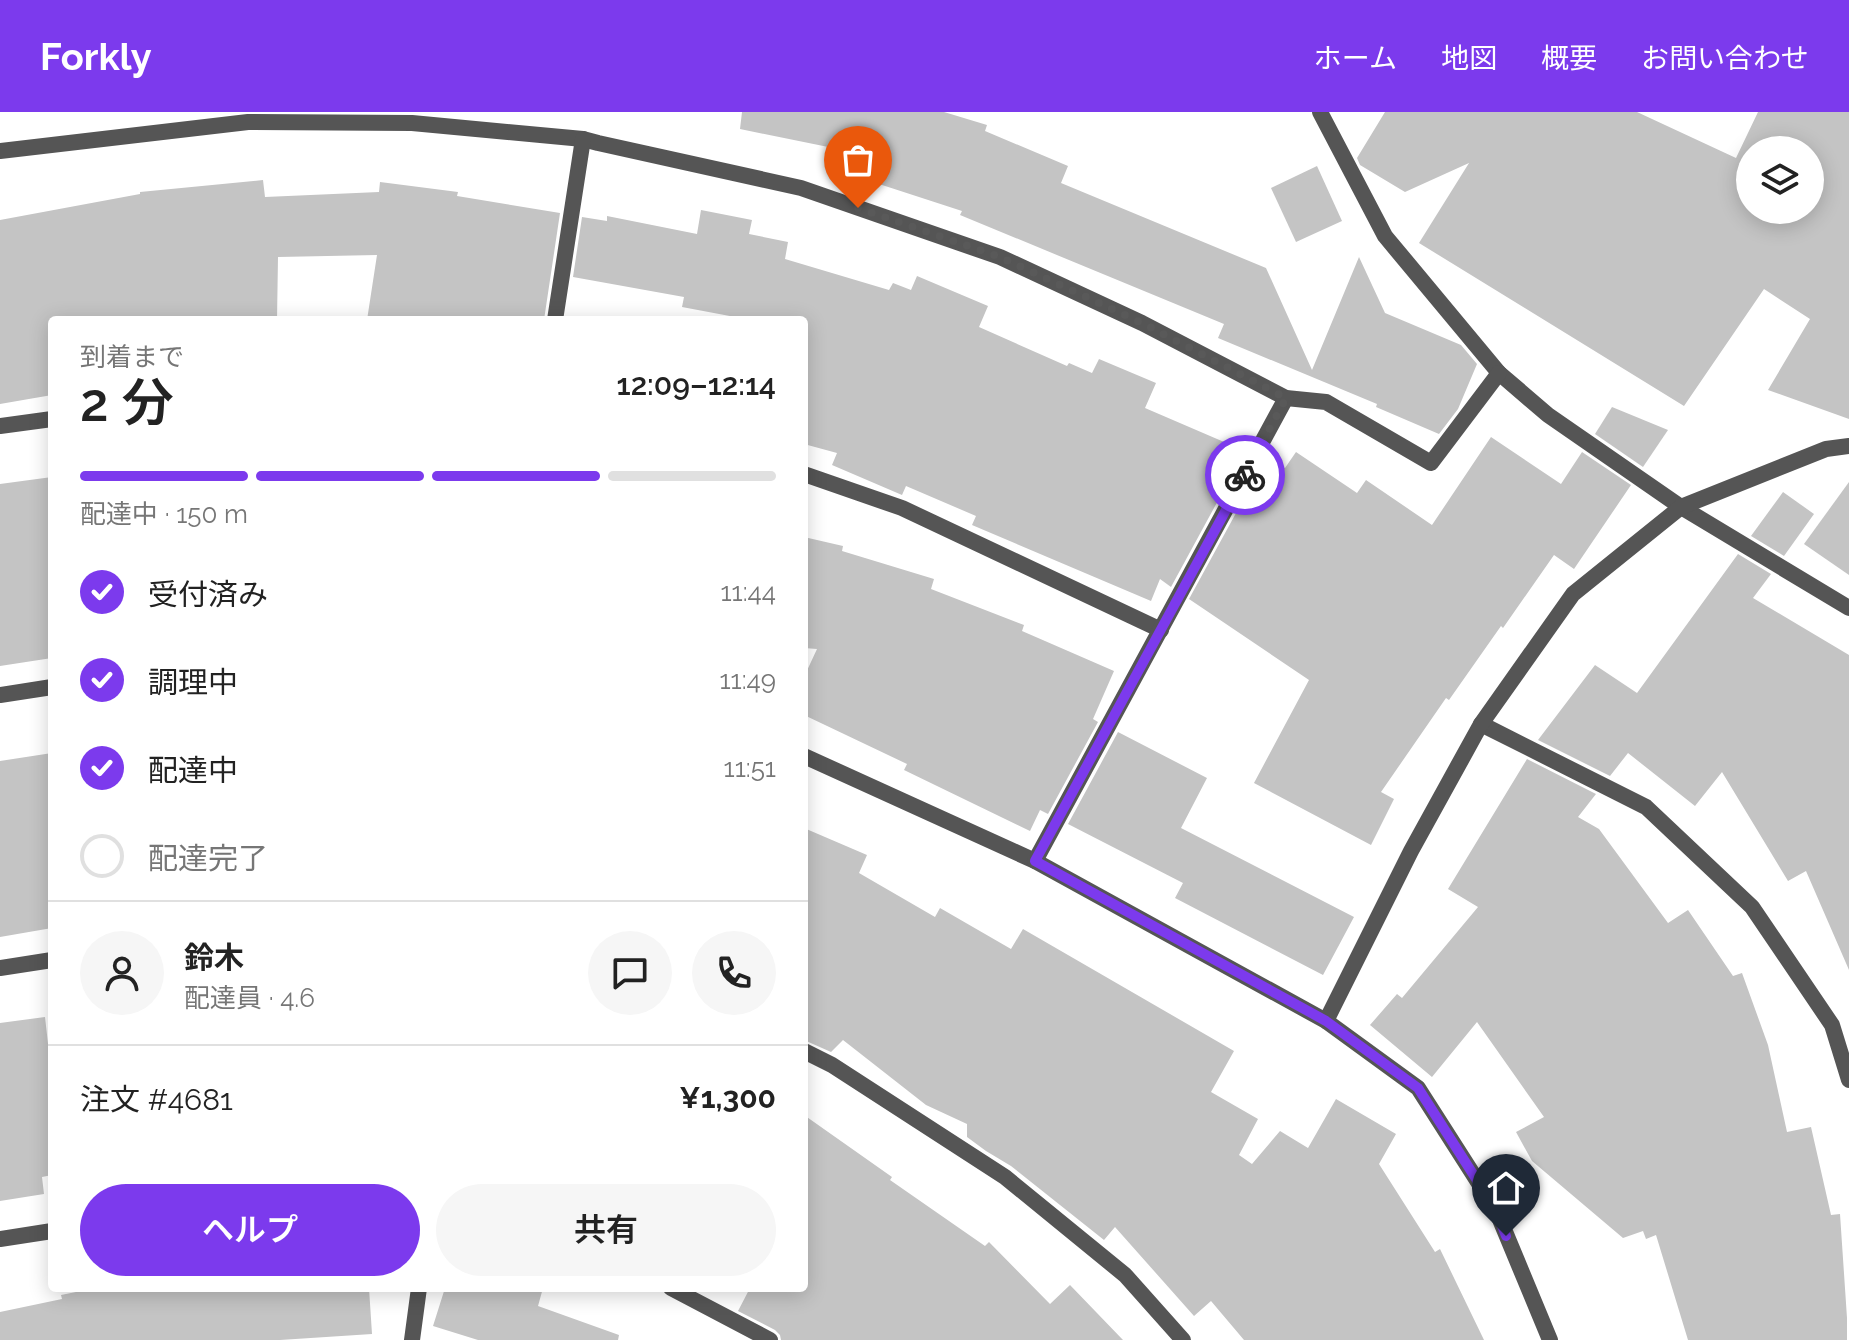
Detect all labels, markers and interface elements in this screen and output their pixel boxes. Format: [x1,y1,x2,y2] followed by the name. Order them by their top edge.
[40,34,152,79] text: Forkly
[1314,42,1397,75] text: ホーム
[1441,42,1497,75] text: 地図
[1541,42,1597,75] text: 概要
[1641,42,1809,75] text: お問い合わせ
[824,126,892,208] pin
[1736,136,1824,224] map controls
[1736,136,1824,224] button: layers
[836,138,880,182] icon: bag
[80,342,184,372] text: 到着まで
[617,367,776,402] text: 12:09–12:14
[80,372,173,433] text: 2 分
[1205,435,1285,515] courier
[1223,453,1267,497] icon: bike
[80,499,248,529] text: 配達中 · 150 m
[80,570,124,614] icon: check
[148,577,268,612] text: 受付済み
[720,577,776,607] text: 11:44
[80,658,124,702] icon: check
[148,665,238,700] text: 調理中
[719,665,776,695] text: 11:49
[80,746,124,790] icon: check
[148,753,238,788] text: 配達中
[724,753,776,783] text: 11:51
[148,841,268,876] text: 配達完了
[80,931,164,1015] button: person
[588,931,672,1015] button: chat
[692,931,776,1015] button: phone
[184,940,244,975] text: 鈴木
[184,983,315,1013] text: 配達員 · 4.6
[679,1080,776,1115] text: ¥1,300
[80,1082,233,1117] text: 注文 #4681
[1472,1154,1540,1236] pin
[1484,1166,1528,1210] icon: home
[80,1184,420,1276] button: ヘルプ
[436,1184,776,1276] button: 共有

